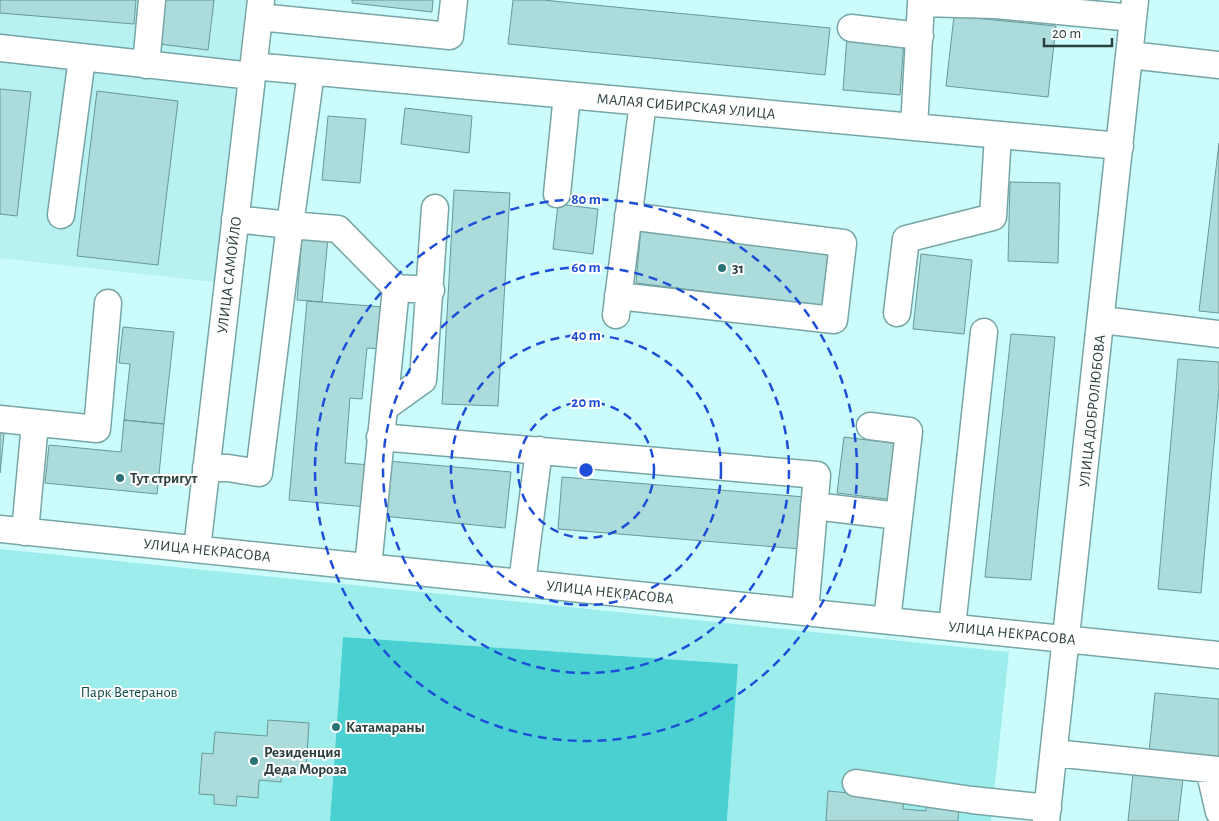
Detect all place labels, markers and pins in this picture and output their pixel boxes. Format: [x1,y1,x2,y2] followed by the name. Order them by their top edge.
[732,261,744,276] place label: 31
[716,262,728,274] marker: 31
[577,461,595,479] centre of rings
[130,471,197,486] place label: Тут стригут
[114,472,126,484] marker: Тут стригут
[346,720,425,735] place label: Катамараны
[330,721,342,733] marker: Катамараны
[264,745,347,777] place label: Резиденция Деда Мороза
[248,755,260,767] marker: Резиденция Деда Мороза

